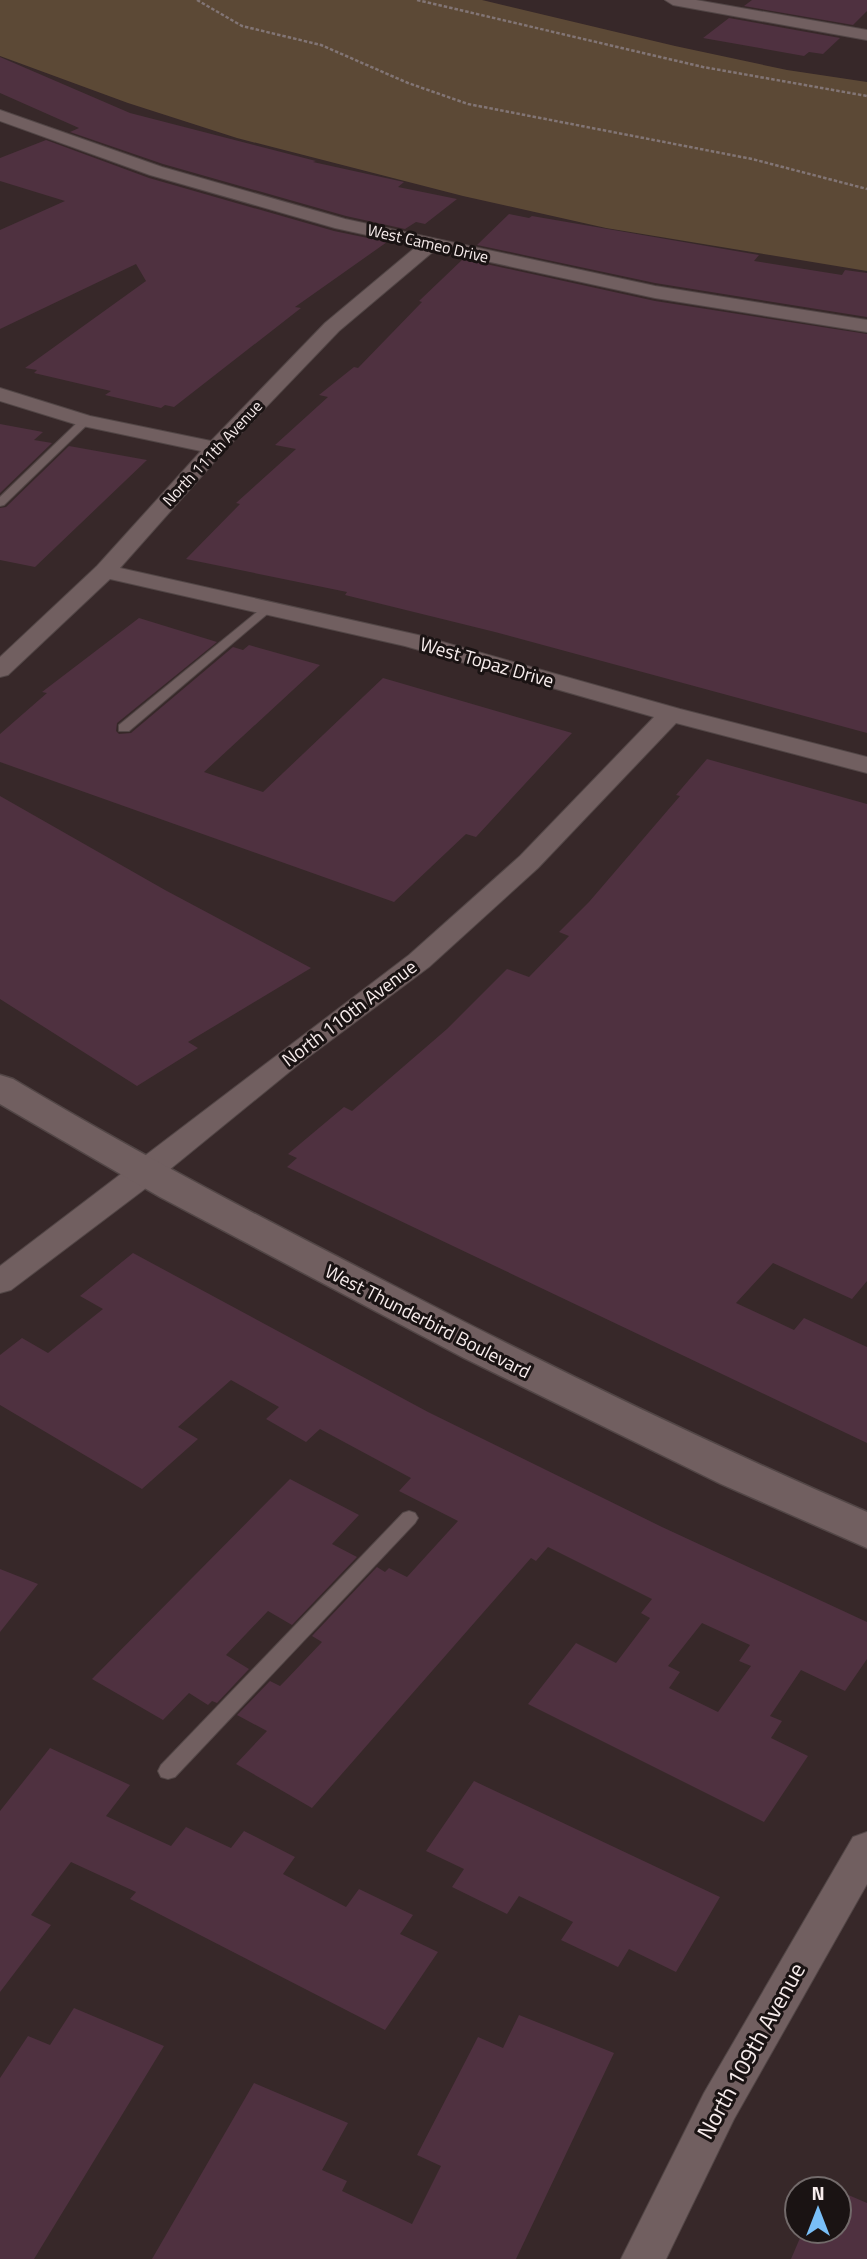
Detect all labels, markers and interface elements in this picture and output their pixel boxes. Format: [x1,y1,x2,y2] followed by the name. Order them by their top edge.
[365,217,491,269] street label: West Cameo Drive
[156,395,268,511] street label: North 111th Avenue
[417,629,557,694] street label: West Topaz Drive
[275,952,422,1073] street label: North 110th Avenue
[320,1256,536,1385] street label: West Thunderbird Boulevard
[687,1956,814,2145] street label: North 109th Avenue
[783,2175,853,2245] north arrow
[811,2178,825,2207] text: N

